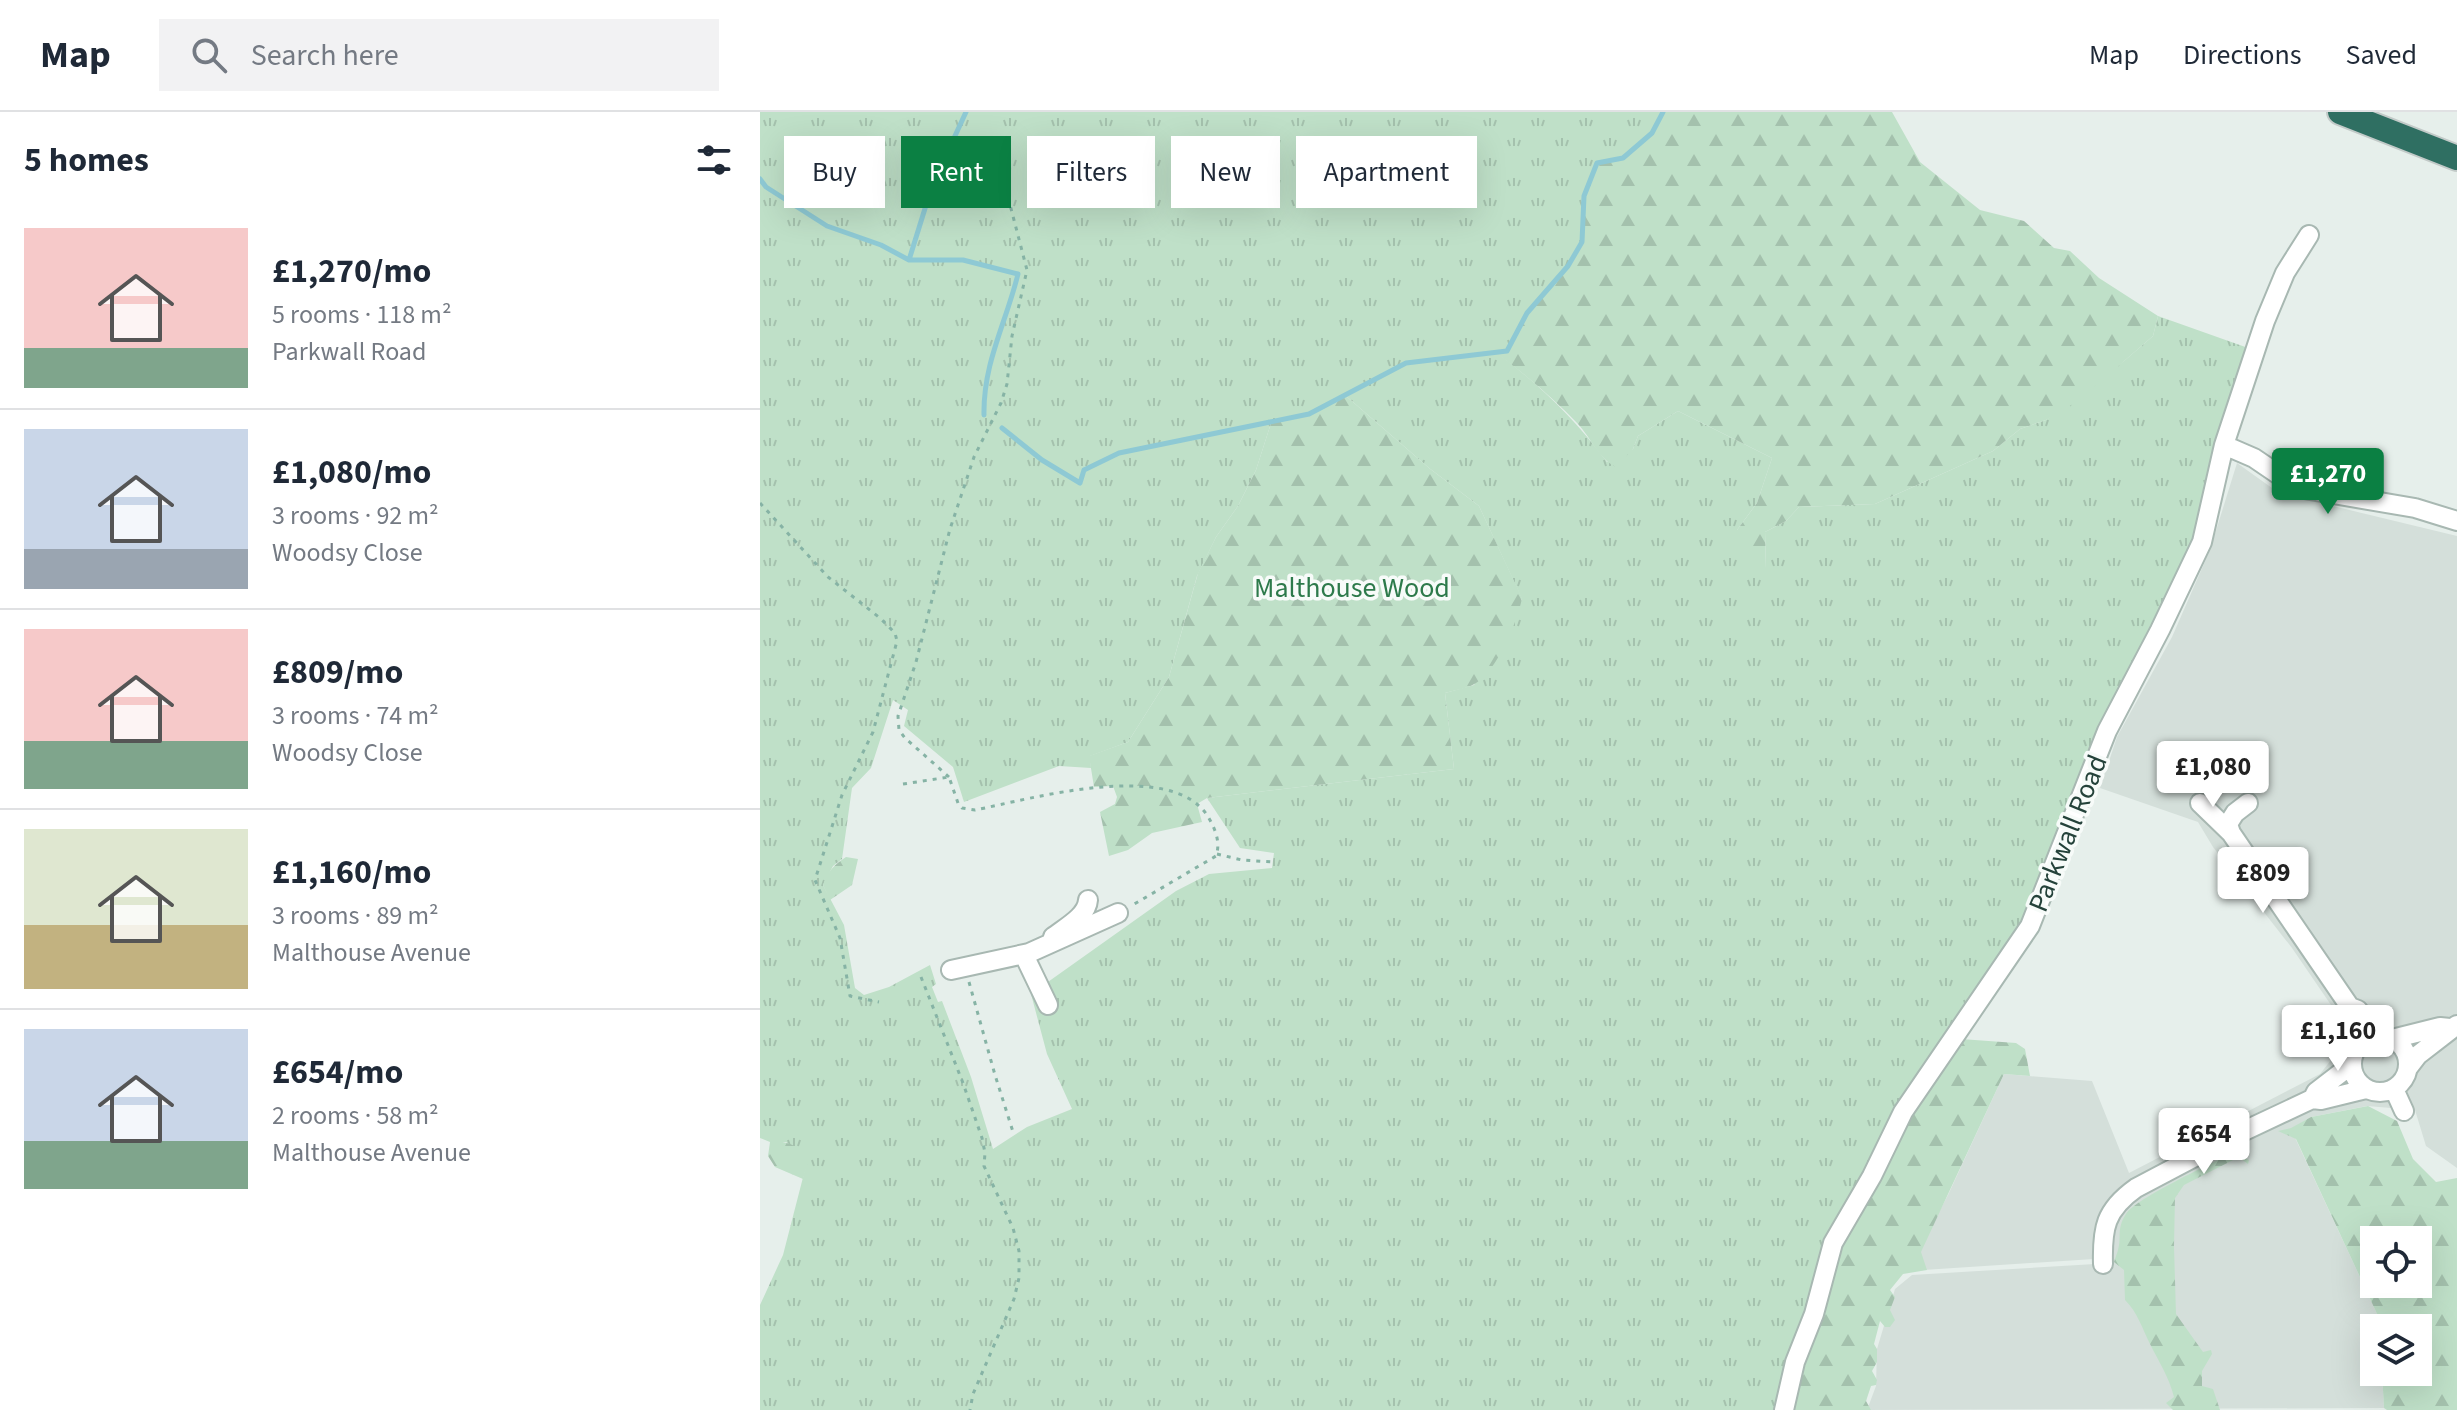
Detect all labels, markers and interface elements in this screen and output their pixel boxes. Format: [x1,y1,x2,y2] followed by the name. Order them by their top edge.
[159,19,719,91] search box
[40,28,111,82] text: Map
[187,33,231,77] icon: search
[251,34,399,77] text: Search here
[2089,35,2139,75] text: Map
[2183,35,2302,75] text: Directions
[2346,35,2417,75] text: Saved
[24,136,149,185] text: 5 homes
[784,136,885,208] chip: Buy
[901,136,1011,208] chip: Rent
[1027,136,1155,208] chip: Filters
[1171,136,1280,208] chip: New
[1296,136,1477,208] chip: Apartment
[692,138,736,182] icon: filters
[272,247,432,296] text: £1,270/mo
[88,260,184,356] icon: home
[272,296,451,333] text: 5 rooms · 118 m²
[272,333,426,370] text: Parkwall Road
[272,448,432,497] text: £1,080/mo
[2263,448,2393,516] pin: £1,270
[2290,455,2366,492] text: £1,270
[88,461,184,557] icon: home
[272,497,439,534] text: 3 rooms · 92 m²
[272,534,423,571] text: Woodsy Close
[1254,568,1450,608] park label: Malthouse Wood
[272,648,403,697] text: £809/mo
[88,661,184,757] icon: home
[272,697,439,734] text: 3 rooms · 74 m²
[272,734,423,771] text: Woodsy Close
[2148,741,2278,809] pin: £1,080
[2175,748,2251,785] text: £1,080
[2018,749,2118,918] street label: Parkwall Road
[2216,847,2310,915] pin: £809
[272,848,432,897] text: £1,160/mo
[2236,854,2290,891] text: £809
[88,861,184,957] icon: home
[272,897,439,934] text: 3 rooms · 89 m²
[272,934,471,971] text: Malthouse Avenue
[2273,1005,2403,1073] pin: £1,160
[2300,1012,2376,1049] text: £1,160
[272,1048,403,1097] text: £654/mo
[88,1061,184,1157] icon: home
[272,1097,439,1134] text: 2 rooms · 58 m²
[2157,1108,2251,1176] pin: £654
[2177,1115,2231,1152] text: £654
[272,1134,471,1171] text: Malthouse Avenue
[2360,1226,2432,1386] map controls
[2360,1226,2432,1298] button: locate
[2360,1314,2432,1386] button: layers

